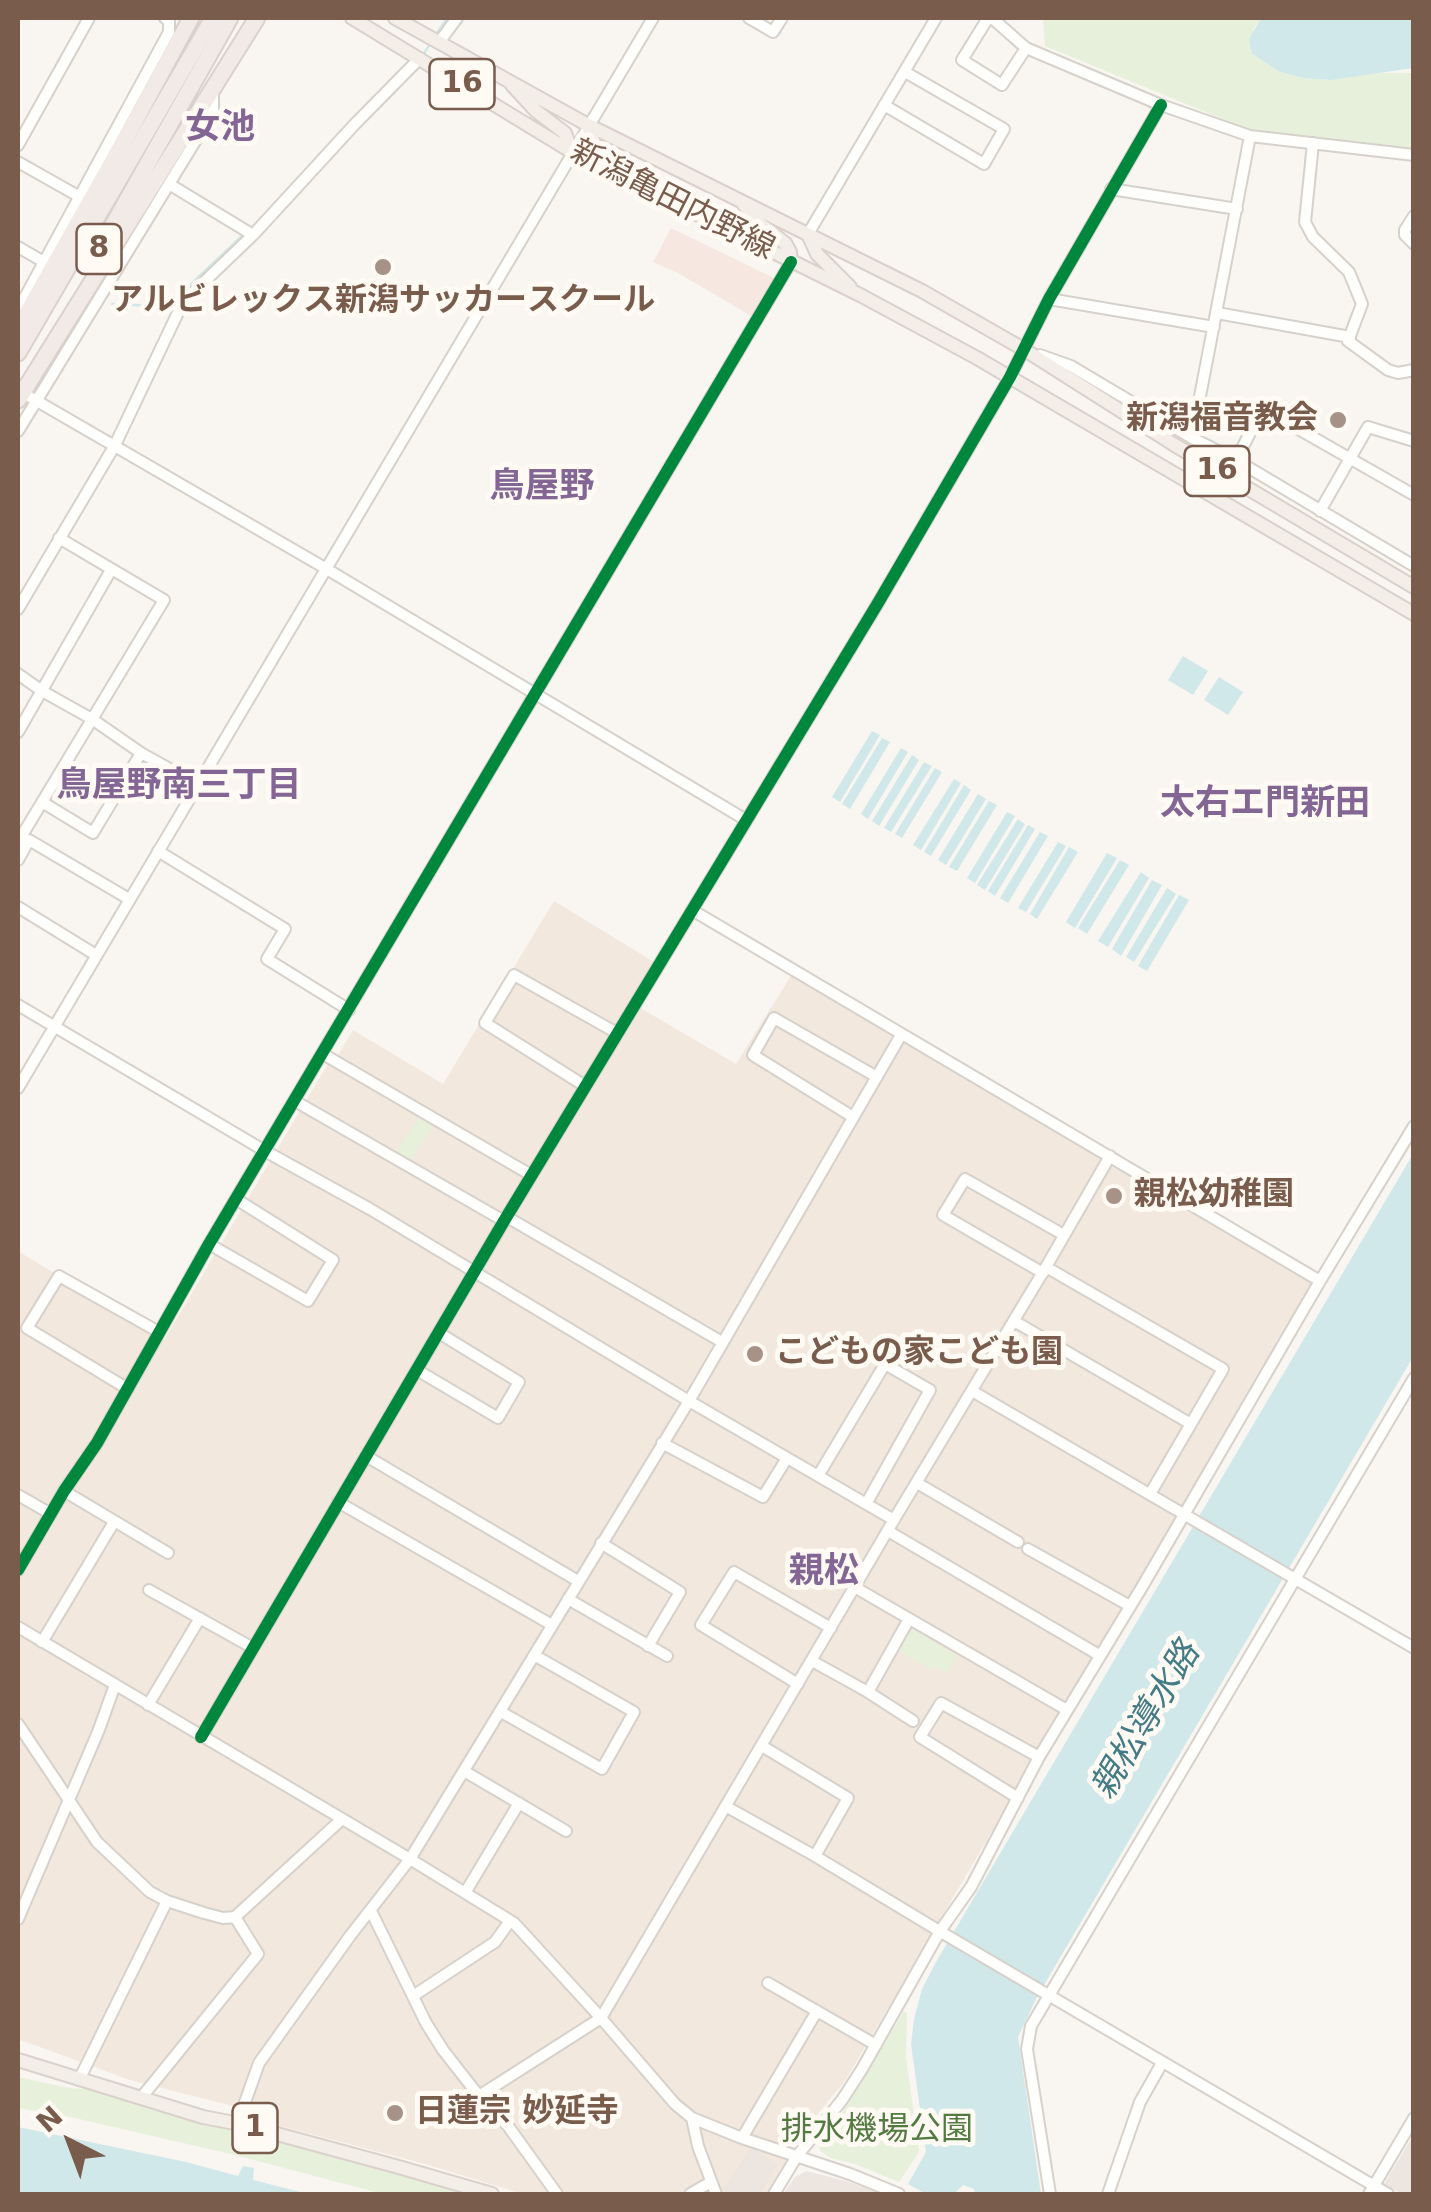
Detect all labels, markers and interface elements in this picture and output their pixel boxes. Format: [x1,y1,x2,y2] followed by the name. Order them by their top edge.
[430,59,494,109] road number: 16
[185,108,255,150] district label: 女池
[563,133,781,269] street label: 新潟亀田内野線
[76,224,122,274] road number: 8
[372,256,394,278] marker: アルビレックス新潟サッカースクール
[111,283,655,321] place label: アルビレックス新潟サッカースクール
[1126,401,1318,439] place label: 新潟福音教会
[1327,409,1349,431] marker: 新潟福音教会
[1184,446,1250,496] road number: 16
[490,467,594,509] district label: 鳥屋野
[57,766,301,808] district label: 鳥屋野南三丁目
[1160,784,1370,826] district label: 太右エ門新田
[1134,1177,1294,1215] place label: 親松幼稚園
[1103,1185,1125,1207] marker: 親松幼稚園
[775,1335,1063,1373] place label: こどもの家こども園
[744,1343,766,1365] marker: こどもの家こども園
[789,1552,859,1594] district label: 親松
[1084,1635,1210,1807] water label: 親松導水路
[20,2092,120,2192] north arrow
[415,2094,618,2132] place label: 日蓮宗 妙延寺
[30,2099,69,2139] text: N
[384,2102,406,2124] marker: 日蓮宗 妙延寺
[232,2103,278,2153] road number: 1
[781,2112,973,2150] park label: 排水機場公園

